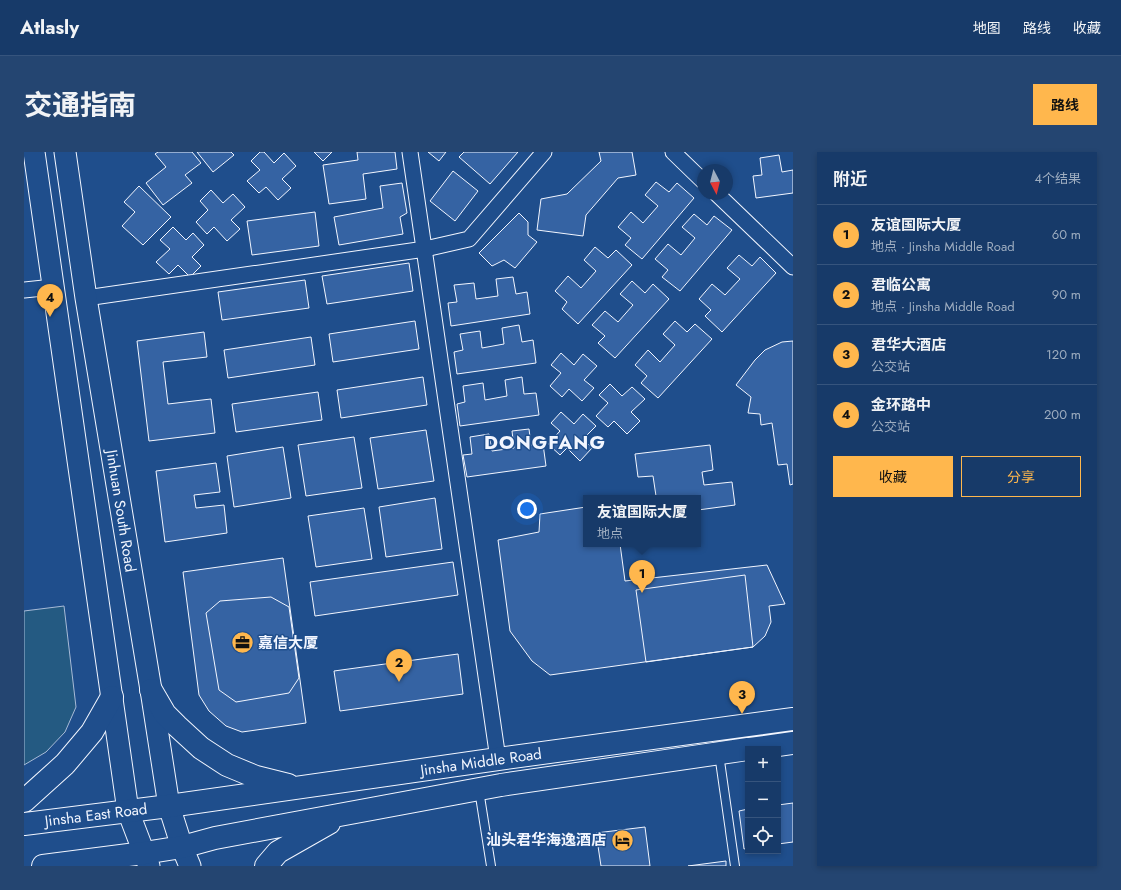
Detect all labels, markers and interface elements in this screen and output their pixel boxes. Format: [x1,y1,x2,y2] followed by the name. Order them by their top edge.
[20,14,79,41] text: Atlasly
[973,18,1001,38] text: 地图
[1023,18,1051,38] text: 路线
[1073,18,1101,38] text: 收藏
[1033,84,1097,125] button: 路线
[24,85,136,126] text: 交通指南
[697,164,733,200] north arrow
[833,167,867,191] text: 附近
[1034,169,1081,188] text: 4个结果
[871,214,961,236] text: 友谊国际大厦
[843,225,849,244] text: 1
[1052,225,1081,244] text: 60 m
[871,237,1015,256] text: 地点 · Jinsha Middle Road
[871,274,931,296] text: 君临公寓
[37,284,63,317] pin: 4
[842,285,850,304] text: 2
[1052,285,1081,304] text: 90 m
[871,297,1015,316] text: 地点 · Jinsha Middle Road
[871,334,946,356] text: 君华大酒店
[842,345,850,364] text: 3
[1046,345,1081,364] text: 120 m
[871,357,910,376] text: 公交站
[871,394,931,416] text: 金环路中
[841,405,851,424] text: 4
[1044,405,1081,424] text: 200 m
[871,417,910,436] text: 公交站
[484,429,606,456] district label: DONGFANG
[100,446,142,574] street label: Jinhuan South Road
[833,456,953,497] button: 收藏
[961,456,1081,497] button: 分享
[583,495,701,547] popup
[517,499,537,519] your location
[597,501,687,523] text: 友谊国际大厦
[597,524,623,543] text: 地点
[629,560,655,593] pin: 1
[230,630,256,656] office icon: 嘉信大厦
[258,632,318,654] place label: 嘉信大厦
[386,649,412,682] pin: 2
[729,681,755,714] pin: 3
[417,743,543,782] street label: Jinsha Middle Road
[745,746,781,854] map controls
[745,746,781,782] button: +
[745,782,781,818] button: −
[42,798,148,832] street label: Jinsha East Road
[745,818,781,854] button: locate
[609,827,635,853] hotel icon: 汕头君华海逸酒店
[486,829,606,851] place label: 汕头君华海逸酒店

